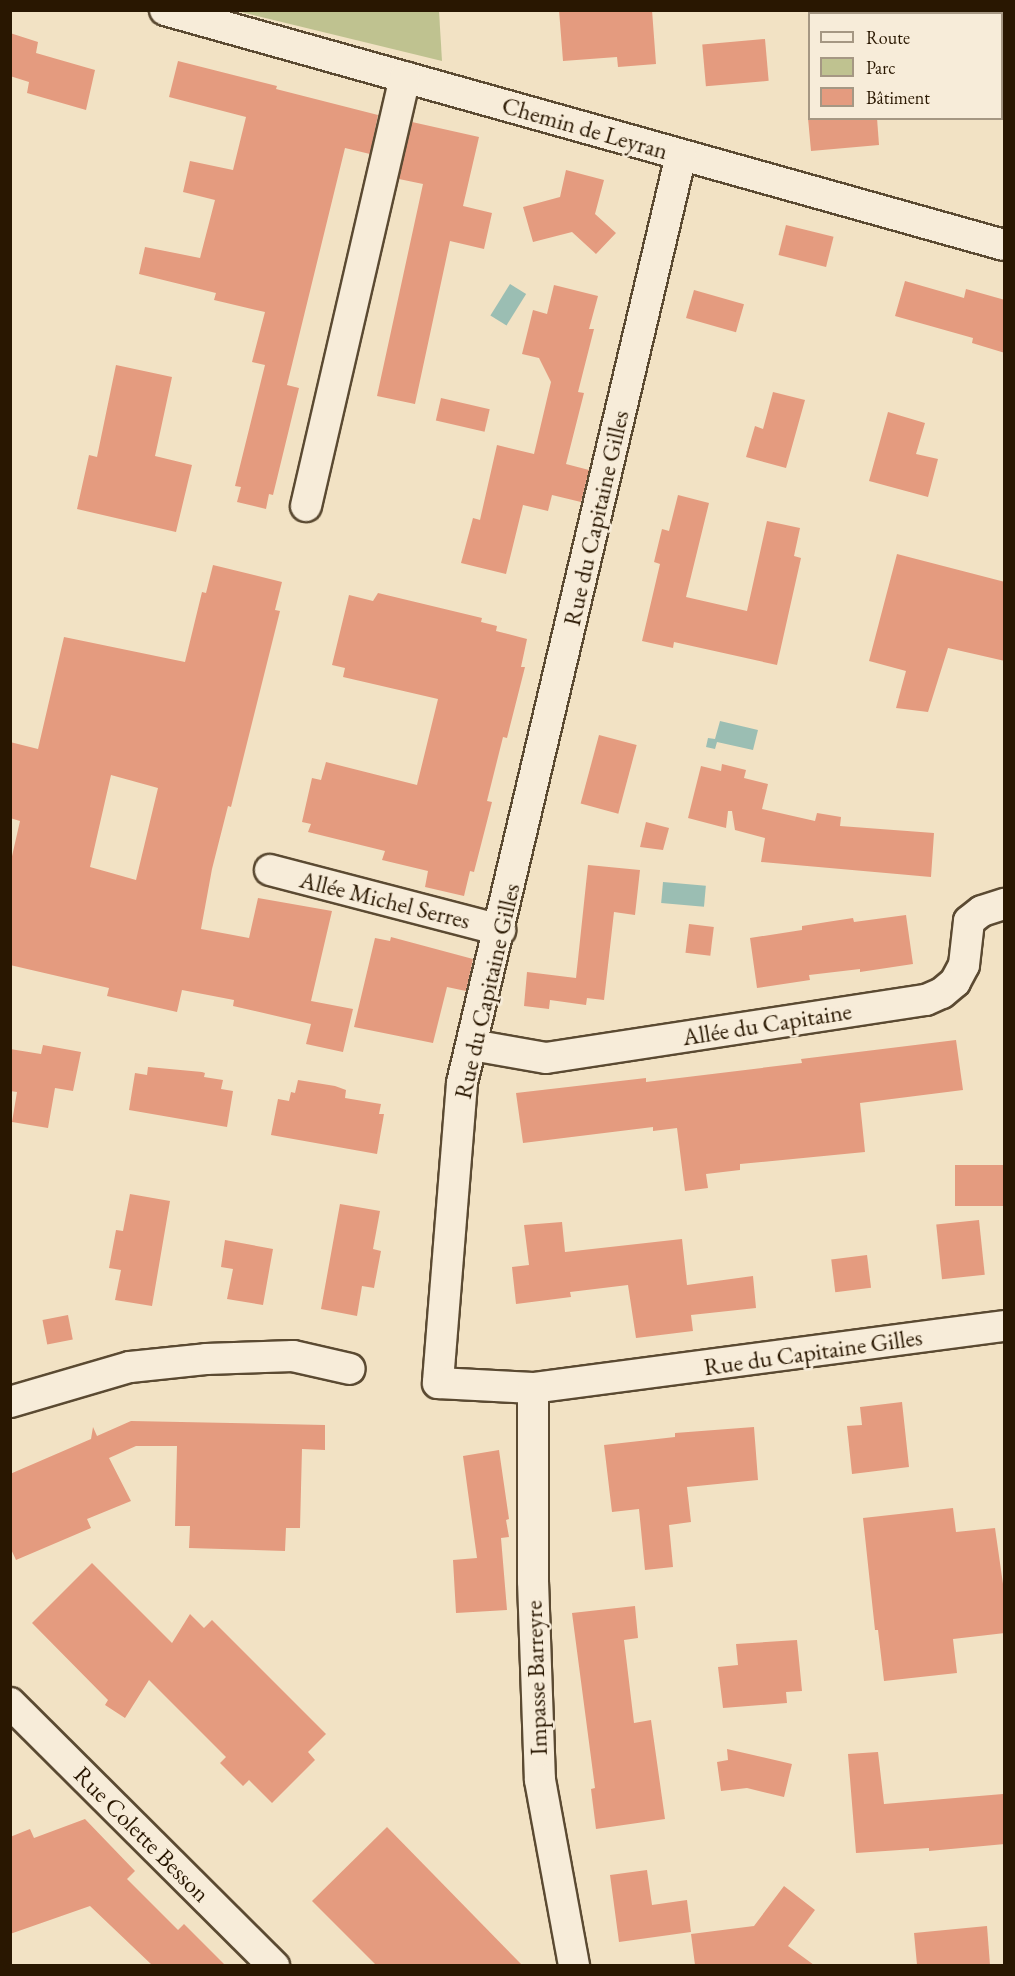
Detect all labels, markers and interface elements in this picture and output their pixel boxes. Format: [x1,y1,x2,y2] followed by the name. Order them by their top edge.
[808,12,1003,120] legend
[866,26,910,49] text: Route
[866,56,896,79] text: Parc
[866,86,930,109] text: Bâtiment
[499,91,671,165] street label: Chemin de Leyran
[557,407,635,629] street label: Rue du Capitaine Gilles
[297,865,473,935] street label: Allée Michel Serres
[448,880,526,1102] street label: Rue du Capitaine Gilles
[680,996,854,1052] street label: Allée du Capitaine
[702,1322,924,1382] street label: Rue du Capitaine Gilles
[519,1600,553,1756] street label: Impasse Barreyre
[68,1760,216,1908] street label: Rue Colette Besson

